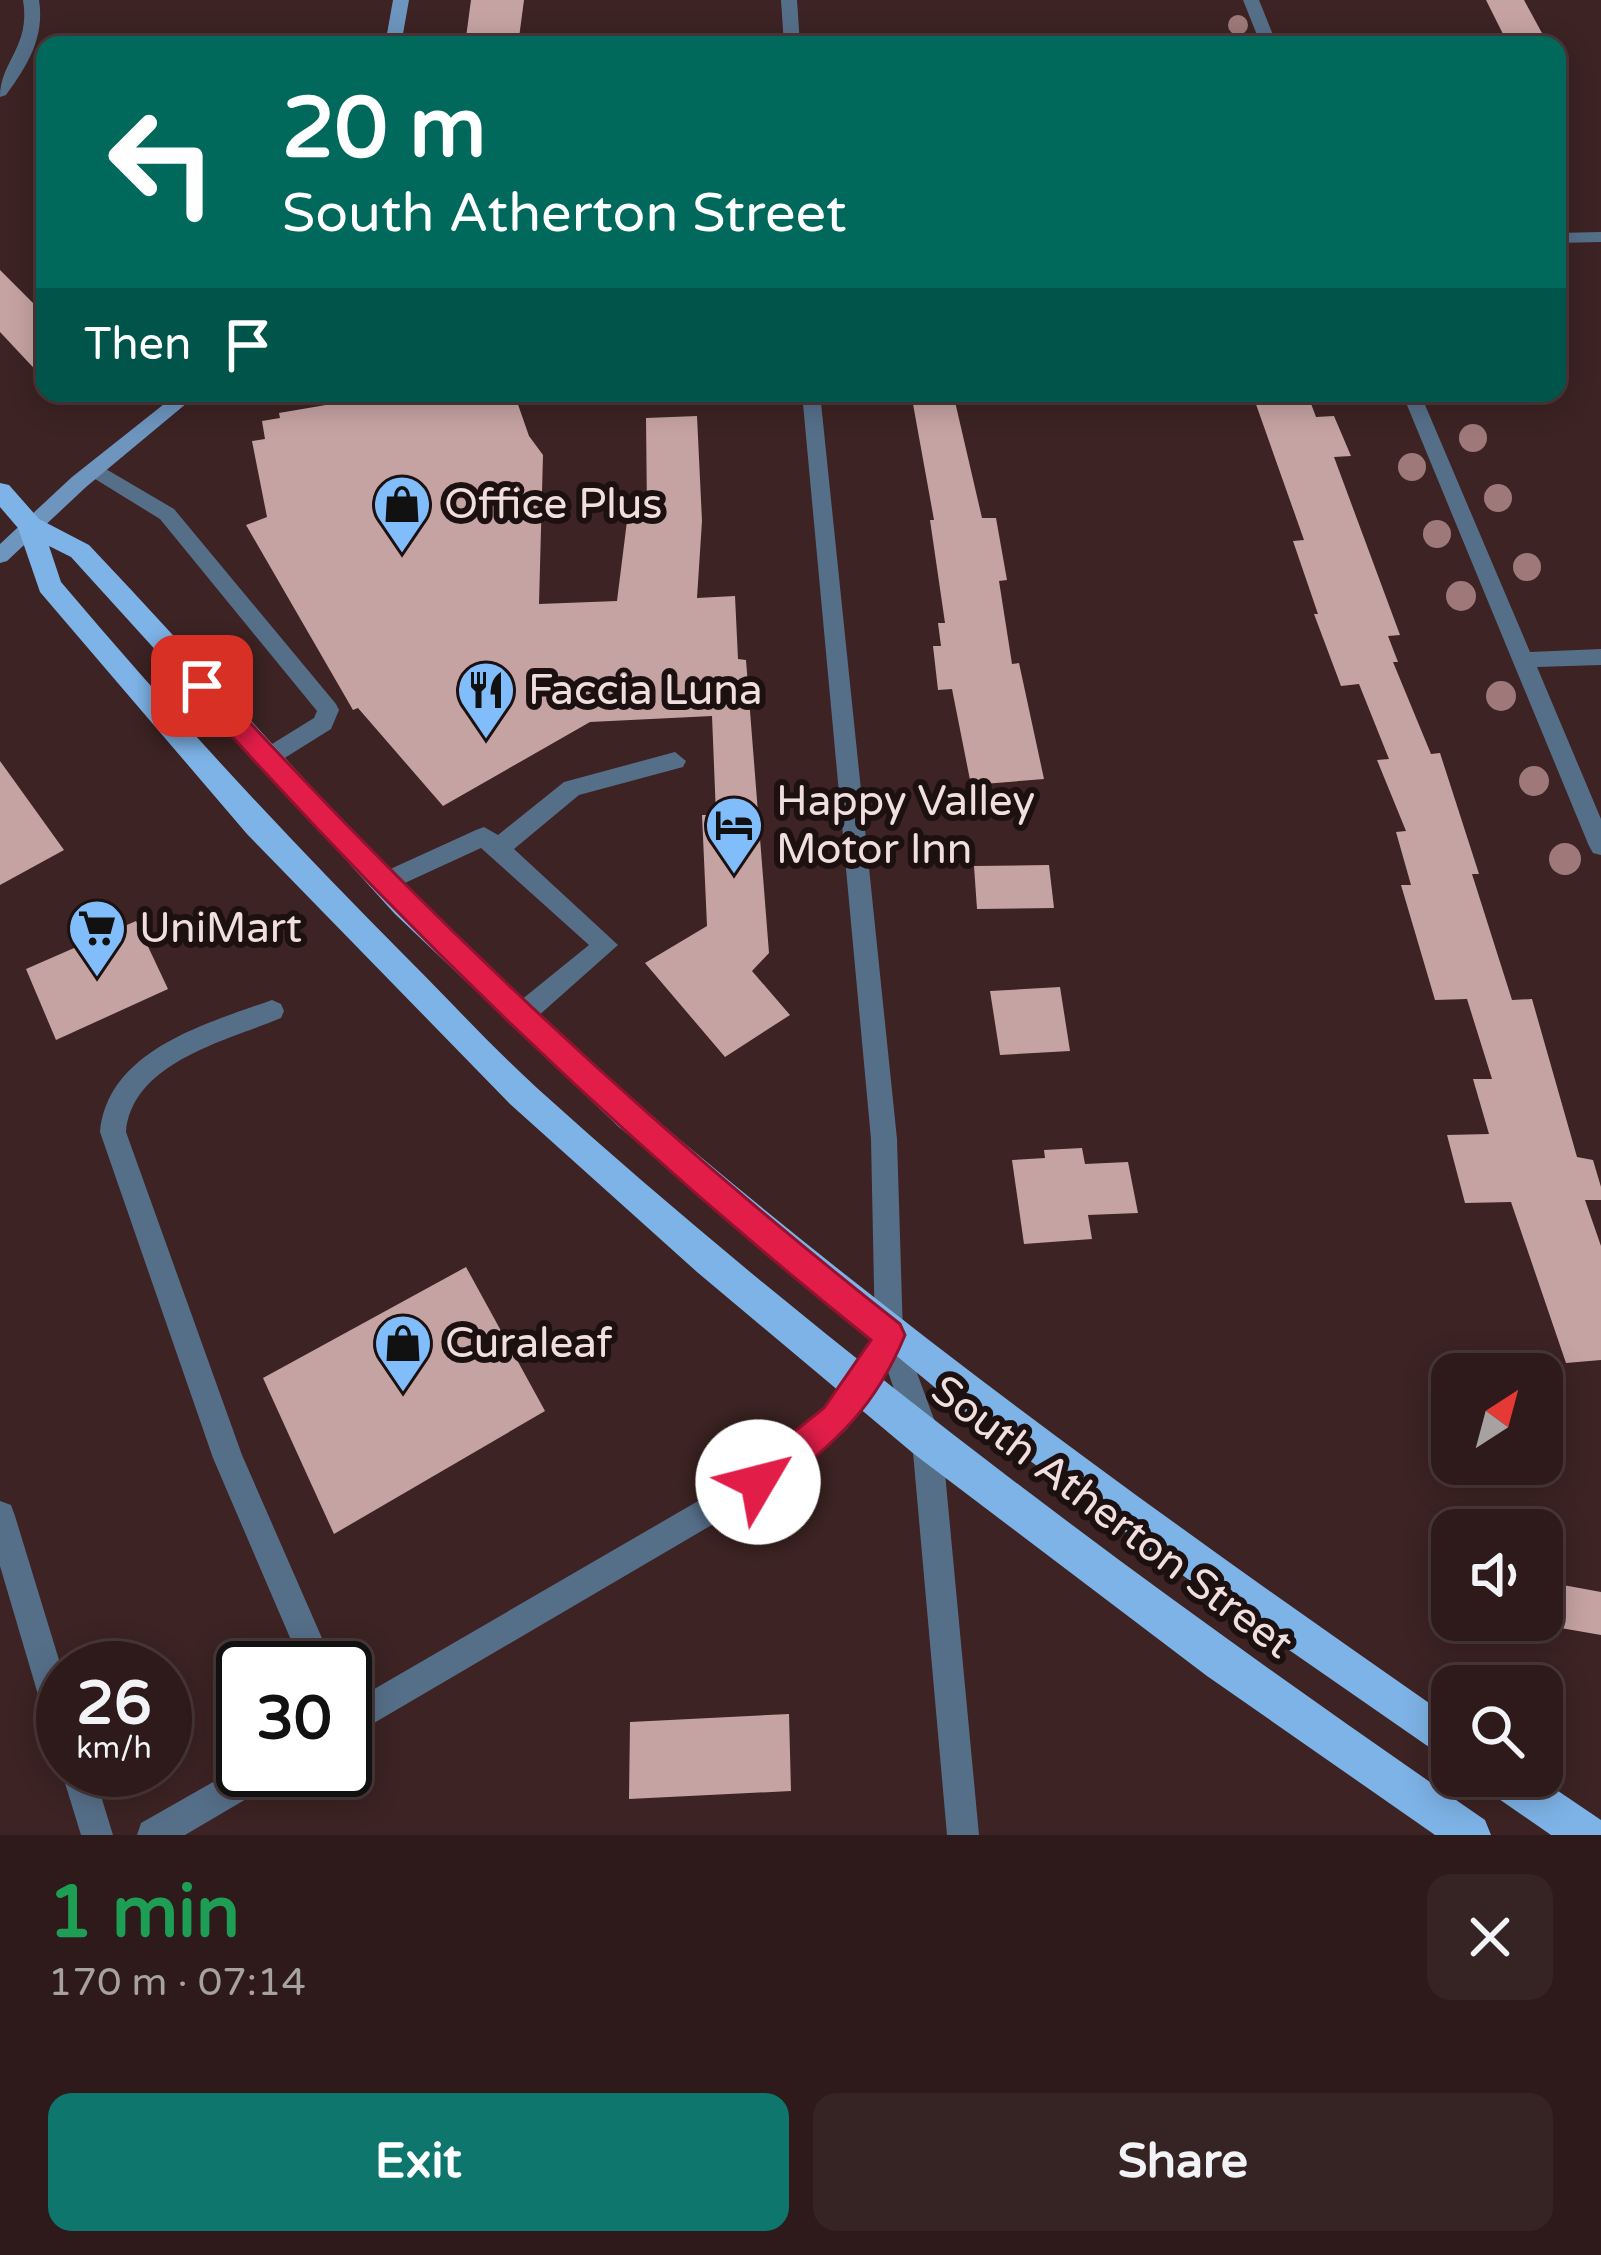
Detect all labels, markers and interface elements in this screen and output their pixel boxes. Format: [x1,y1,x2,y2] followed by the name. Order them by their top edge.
[282,79,486,180] text: 20 m
[84,84,240,240] icon: left
[282,181,847,246] text: South Atherton Street
[215,312,281,378] icon: arrive
[84,318,191,372] text: Then
[371,473,433,555] shop icon: Office Plus
[444,479,662,530] place label: Office Plus
[151,635,253,737] pin
[169,653,235,719] icon: arrive
[455,659,517,741] restaurant icon: Faccia Luna
[528,665,763,716] place label: Faccia Luna
[776,776,1035,875] place label: Happy Valley Motor Inn
[703,794,765,876] hotel icon: Happy Valley Motor Inn
[66,897,128,979] supermarket icon: UniMart
[139,903,302,954] place label: UniMart
[372,1312,434,1394] shop icon: Curaleaf
[445,1318,612,1369] place label: Curaleaf
[1431,1353,1563,1485] north arrow
[1431,1353,1563,1797] map controls
[921,1364,1303,1670] street label: South Atherton Street
[695,1419,821,1545] position arrow
[1431,1509,1563,1641] button: sound
[216,1641,372,1797] speed limit sign: 30
[1431,1665,1563,1797] button: search
[76,1668,152,1740] text: 26
[76,1730,152,1767] text: km/h
[48,1870,240,1957] text: 1 min
[1427,1874,1553,2000] button: close
[48,1959,306,2006] text: 170 m · 07:14
[48,2093,789,2231] button: Exit
[813,2093,1553,2231] button: Share

